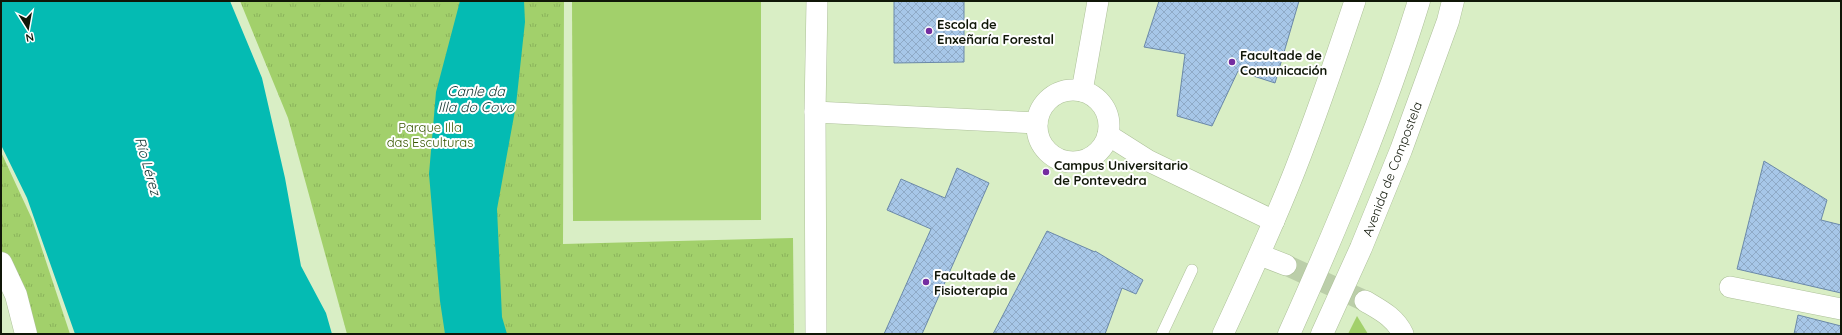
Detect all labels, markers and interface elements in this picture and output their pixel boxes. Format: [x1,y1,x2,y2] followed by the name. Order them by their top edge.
[8,8,48,48] north arrow
[937,16,1054,47] place label: Escola de Enxeñaría Forestal
[924,26,934,36] marker: Escola de Enxeñaría Forestal
[25,30,35,45] text: N
[1240,47,1327,78] place label: Facultade de Comunicación
[1227,57,1237,67] marker: Facultade de Comunicación
[438,82,515,116] water label: Canle da Illa do Covo
[1359,99,1425,239] street label: Avenida de Compostela
[387,119,473,150] park label: Parque Illa das Esculturas
[131,135,165,198] water label: Río Lérez
[1054,157,1188,188] place label: Campus Universitario de Pontevedra
[1041,167,1051,177] marker: Campus Universitario de Pontevedra
[934,267,1016,298] place label: Facultade de Fisioterapia
[921,277,931,287] marker: Facultade de Fisioterapia

